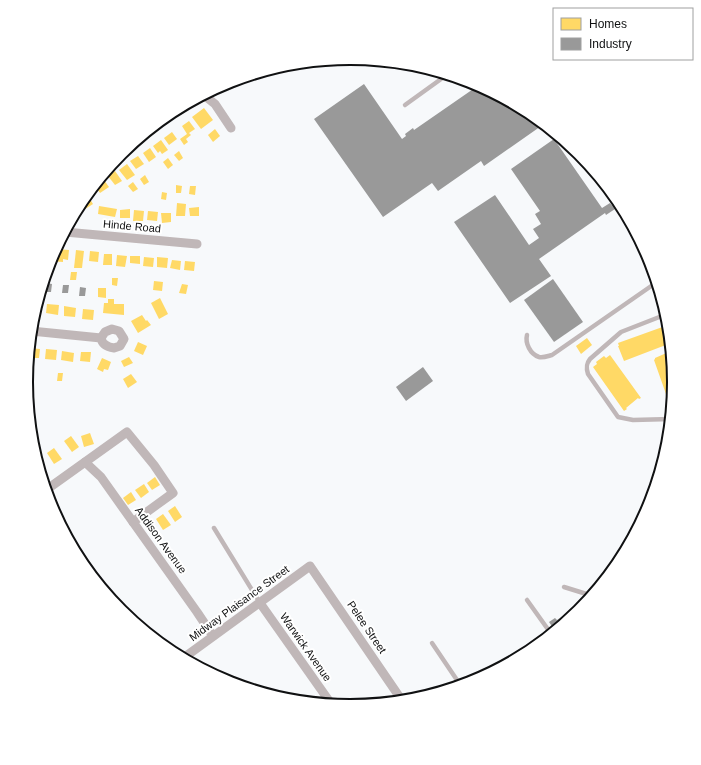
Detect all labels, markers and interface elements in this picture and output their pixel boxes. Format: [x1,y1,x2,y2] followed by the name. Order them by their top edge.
[553,8,693,60] legend
[589,17,627,31] text: Homes
[589,37,632,51] text: Industry
[103,217,161,235] street label: Hinde Road
[133,504,189,576] street label: Addison Avenue
[187,563,291,643] street label: Midway Plaisance Street
[345,599,389,655] street label: Pelee Street
[278,611,334,683] street label: Warwick Avenue

